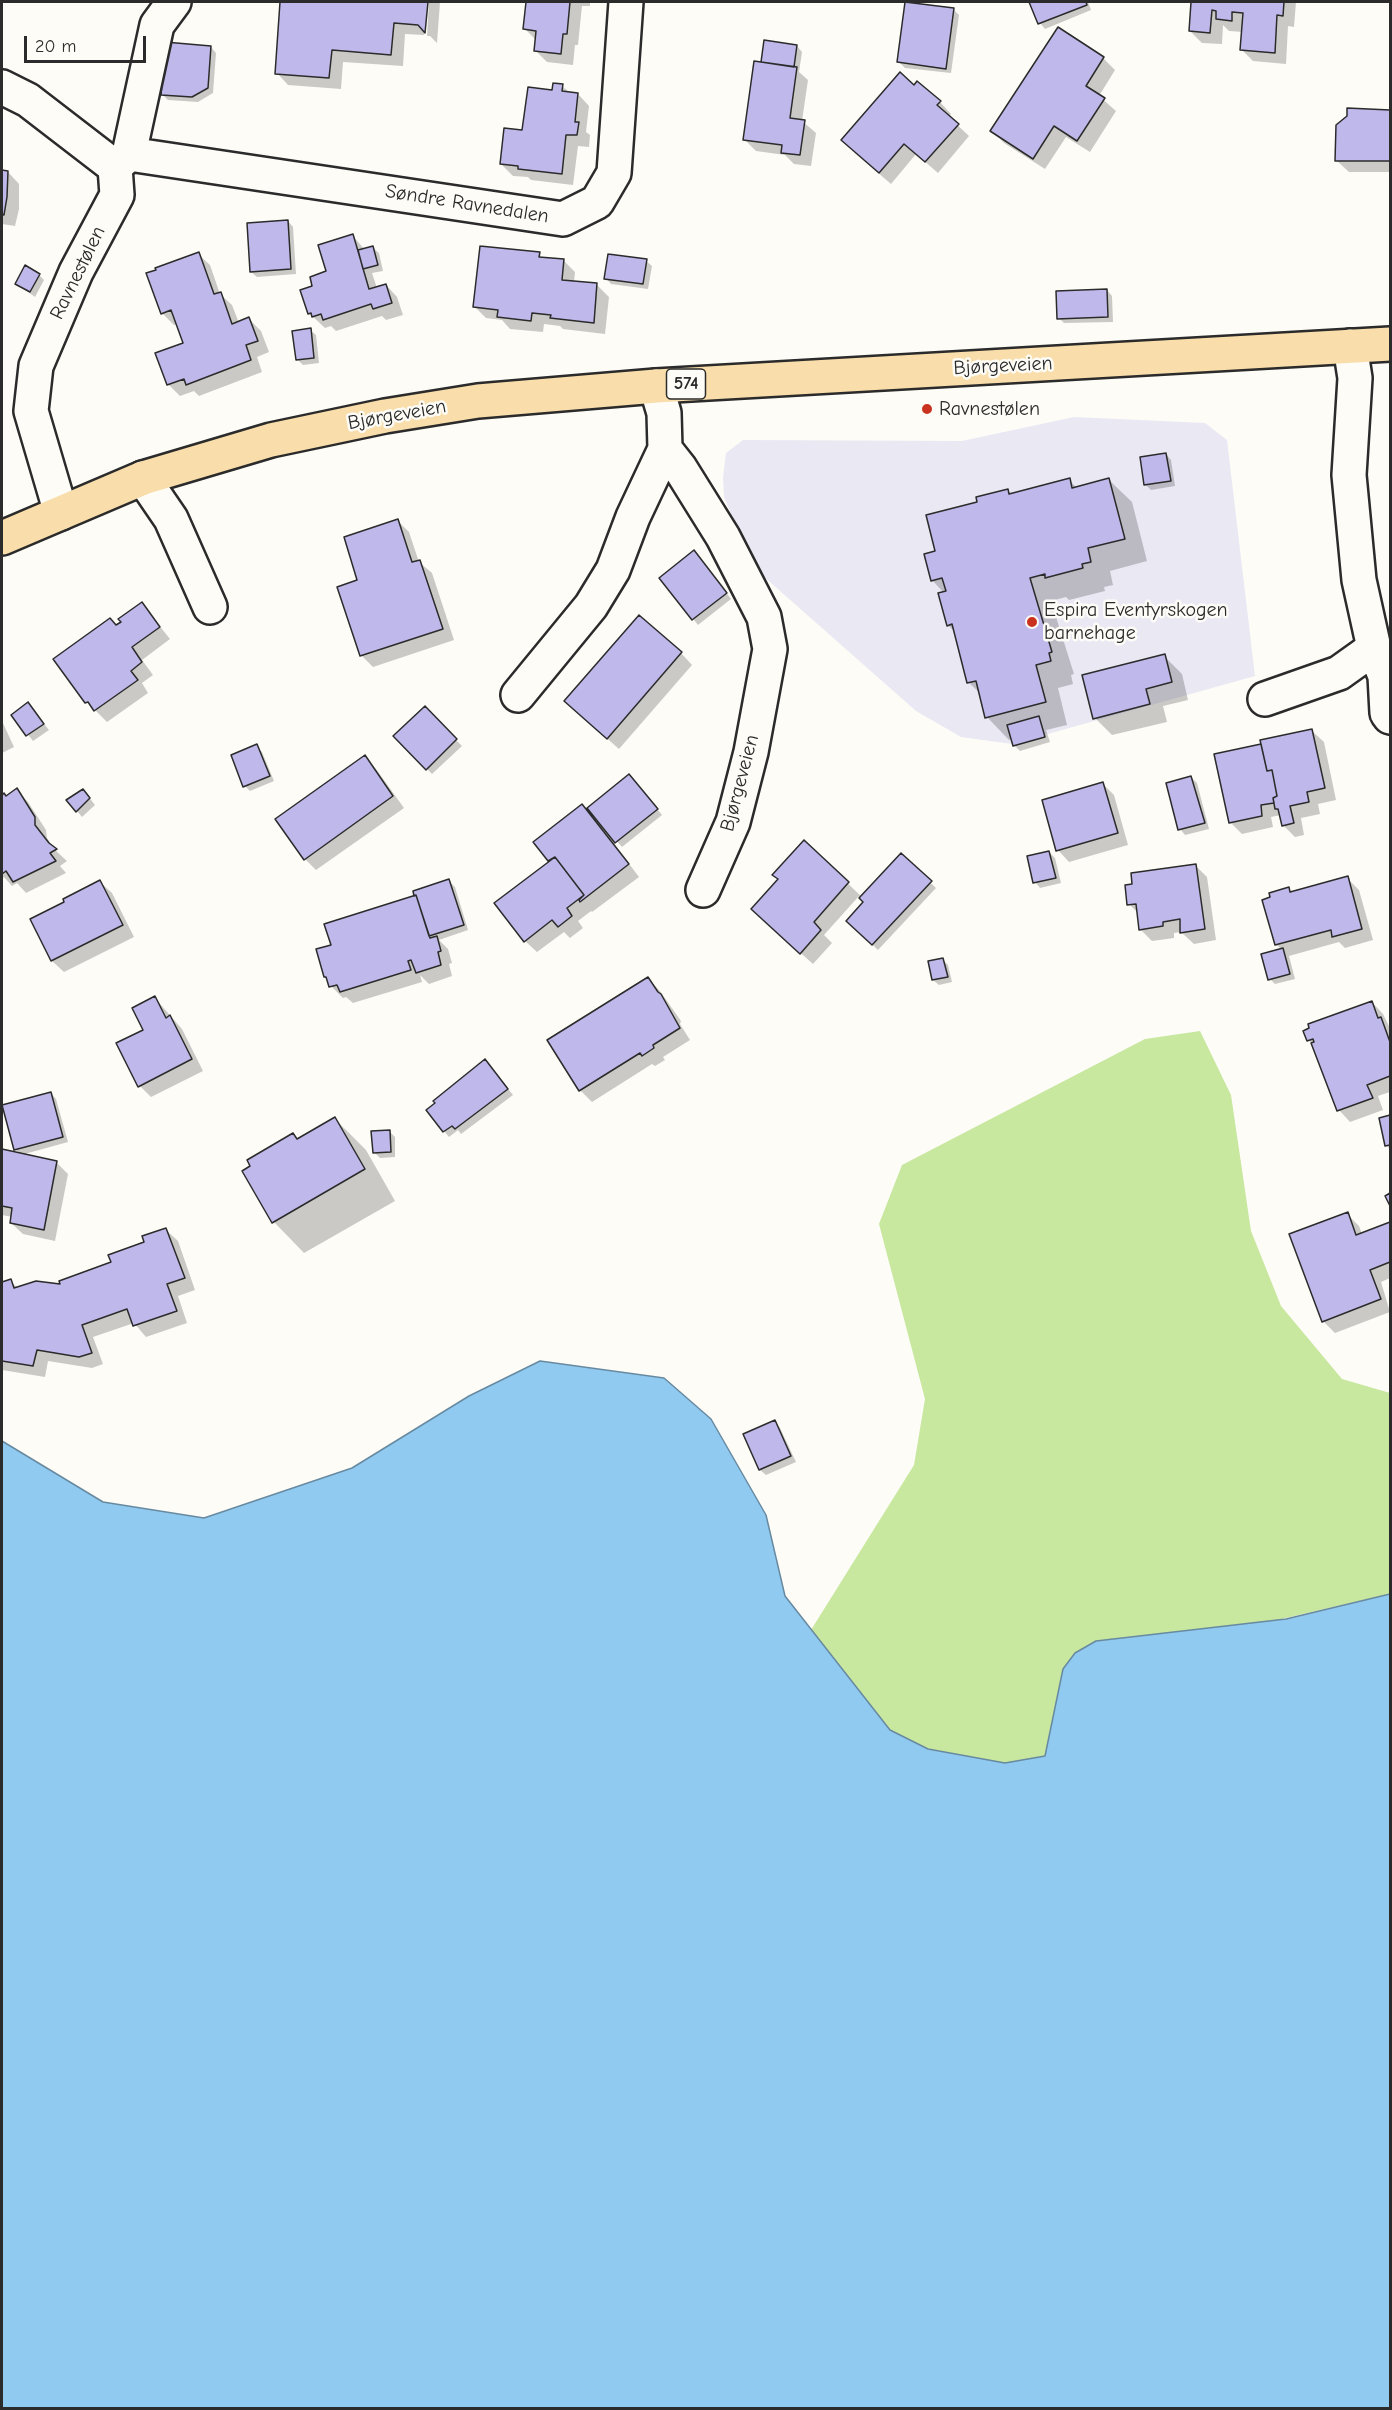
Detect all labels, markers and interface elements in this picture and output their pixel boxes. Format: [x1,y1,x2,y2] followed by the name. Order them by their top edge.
[27,24,148,62] scale bar
[35,36,76,57] text: 20 m
[383,179,551,229] street label: Søndre Ravnedalen
[45,222,111,324] street label: Ravnestølen
[953,351,1053,381] street label: Bjørgeveien
[666,369,706,399] road number: 574
[346,395,448,435] street label: Bjørgeveien
[939,397,1040,421] place label: Ravnestølen
[920,402,934,416] marker: Ravnestølen
[1044,598,1228,645] place label: Espira Eventyrskogen barnehage
[1025,615,1039,629] marker: Espira Eventyrskogen barnehage
[716,732,764,834] street label: Bjørgeveien

